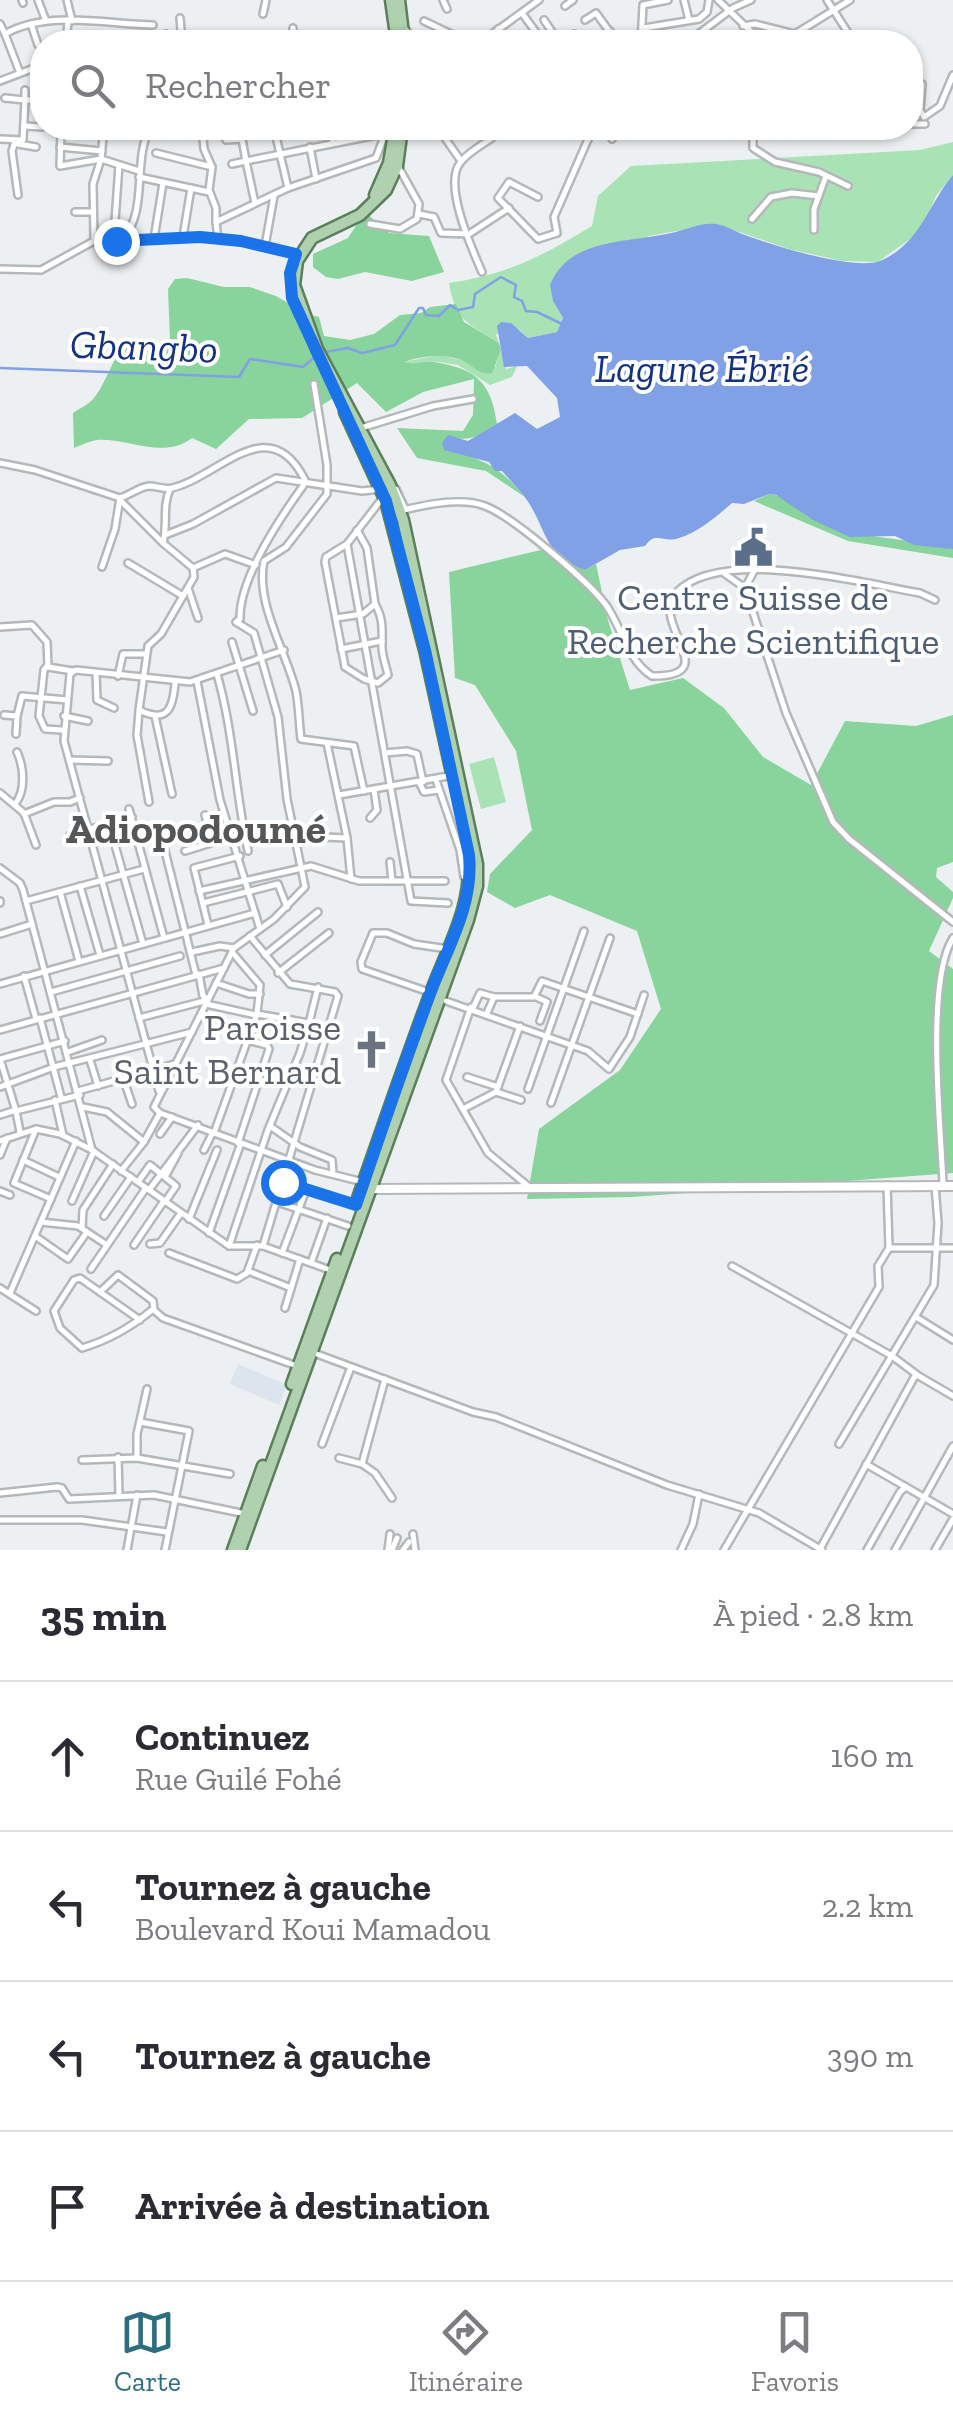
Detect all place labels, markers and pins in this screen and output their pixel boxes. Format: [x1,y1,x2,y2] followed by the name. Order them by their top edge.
[732,527,774,569] public building icon: Centre Suisse de Recherche Scientifique
[567,574,939,664] place label: Centre Suisse de Recherche Scientifique
[114,1004,341,1094] place label: Paroisse Saint Bernard
[350,1028,392,1070] church icon: Paroisse Saint Bernard

